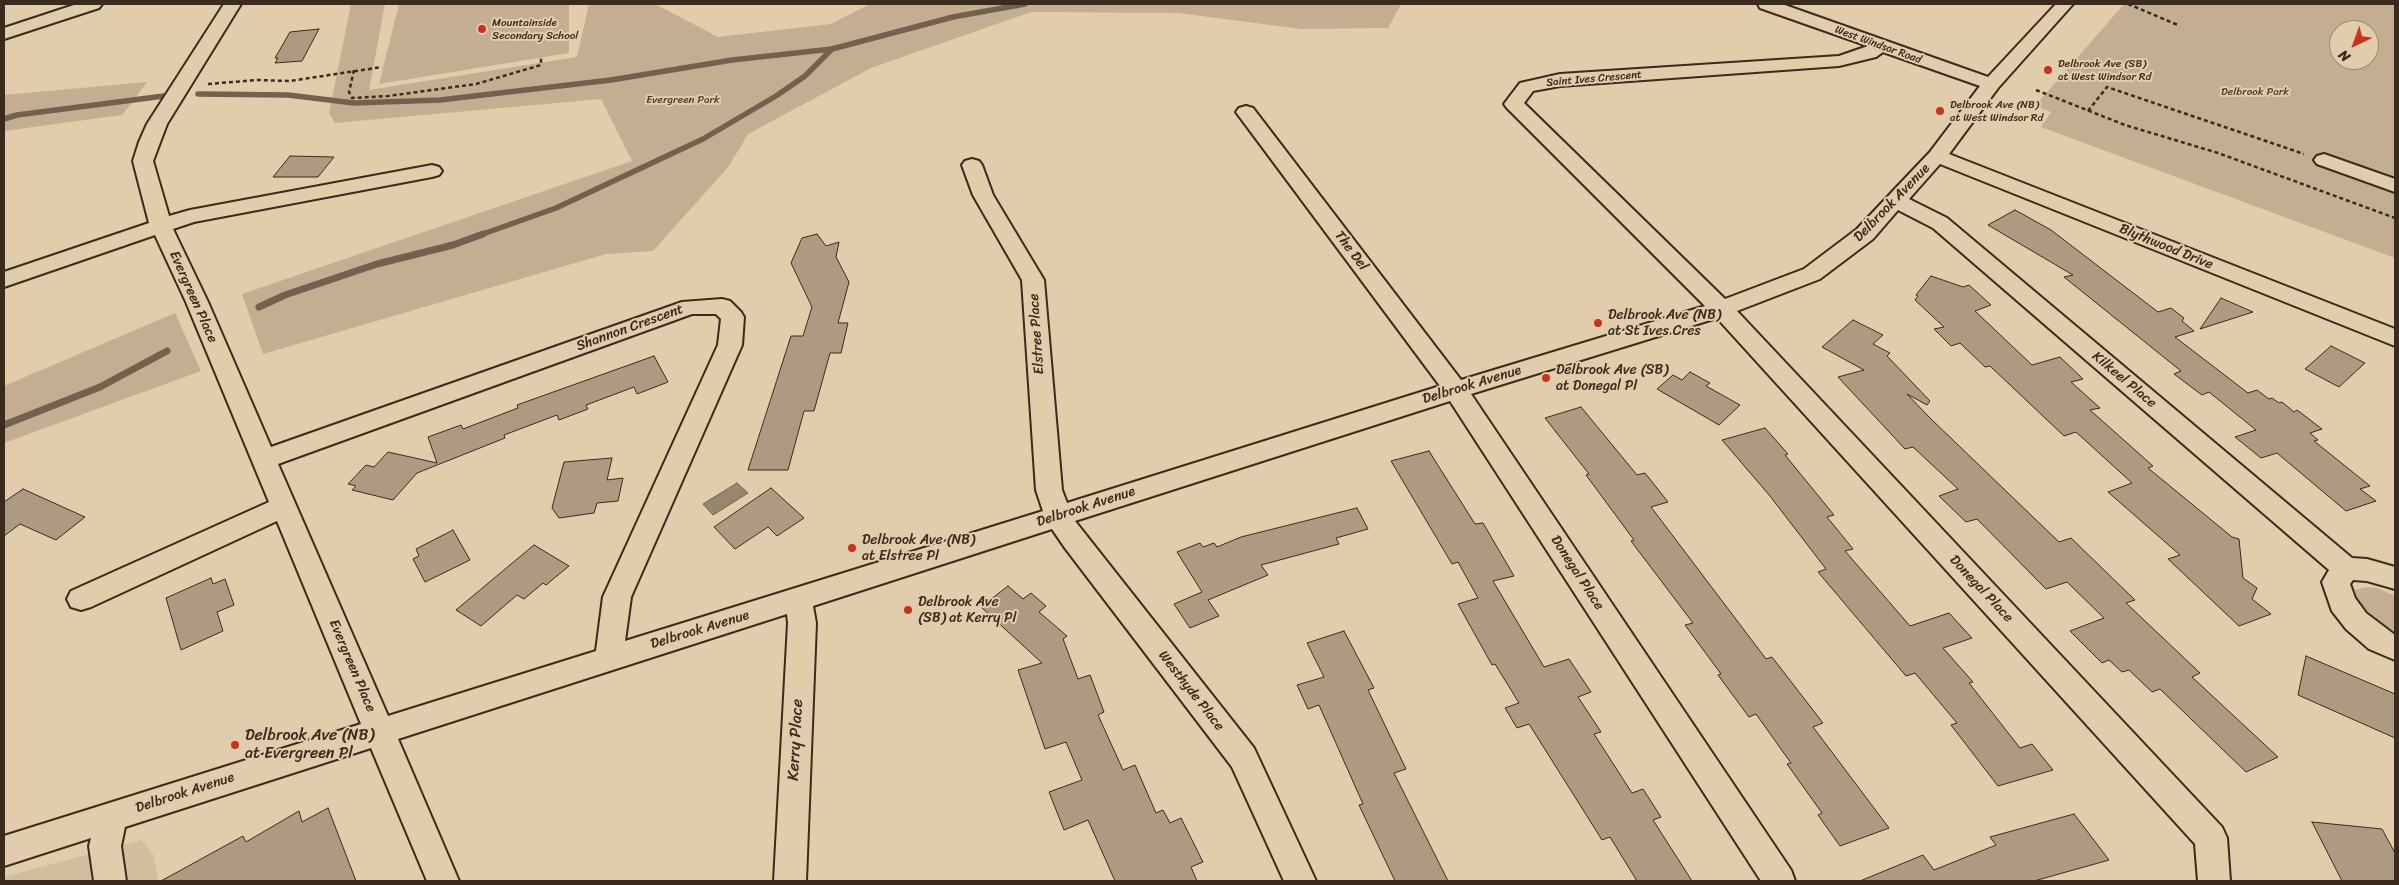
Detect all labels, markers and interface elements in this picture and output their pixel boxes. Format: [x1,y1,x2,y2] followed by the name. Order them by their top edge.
[492,16,578,42] place label: Mountainside Secondary School
[2329,20,2379,70] north arrow
[476,23,488,35] marker: Mountainside Secondary School
[1833,23,1923,67] street label: West Windsor Road
[2332,43,2356,68] text: N
[2058,57,2151,83] place label: Delbrook Ave (SB) at West Windsor Rd
[2042,64,2054,76] marker: Delbrook Ave (SB) at West Windsor Rd
[1546,68,1642,90] street label: Saint Ives Crescent
[2221,85,2289,99] park label: Delbrook Park
[646,93,720,107] park label: Evergreen Park
[1950,98,2043,124] place label: Delbrook Ave (NB) at West Windsor Rd
[1934,105,1946,117] marker: Delbrook Ave (NB) at West Windsor Rd
[1850,160,1934,246] street label: Delbrook Avenue
[2117,221,2215,273] street label: Blythwood Drive
[1331,228,1371,274] street label: The Del
[165,248,221,346] street label: Evergreen Place
[1026,293,1048,375] street label: Elstree Place
[574,301,686,355] street label: Shannon Crescent
[1608,307,1721,340] place label: Delbrook Ave (NB) at St Ives Cres
[1592,317,1604,329] marker: Delbrook Ave (NB) at St Ives Cres
[2088,348,2160,412] street label: Kilkeel Place
[1420,362,1524,408] street label: Delbrook Avenue
[1556,362,1668,394] place label: Delbrook Ave (SB) at Donegal Pl
[1540,372,1552,384] marker: Delbrook Ave (SB) at Donegal Pl
[1035,483,1137,531] street label: Delbrook Avenue
[862,532,975,564] place label: Delbrook Ave (NB) at Elstree Pl
[1547,533,1607,613] street label: Donegal Place
[846,542,858,554] marker: Delbrook Ave (NB) at Elstree Pl
[1946,552,2016,626] street label: Donegal Place
[918,594,1017,626] place label: Delbrook Ave (SB) at Kerry Pl
[902,604,914,616] marker: Delbrook Ave (SB) at Kerry Pl
[648,607,752,653] street label: Delbrook Avenue
[325,617,379,715] street label: Evergreen Place
[1155,648,1227,734] street label: Westhyde Place
[784,699,808,781] street label: Kerry Place
[245,726,374,764] place label: Delbrook Ave (NB) at Evergreen Pl
[229,739,241,751] marker: Delbrook Ave (NB) at Evergreen Pl
[134,769,236,817] street label: Delbrook Avenue

